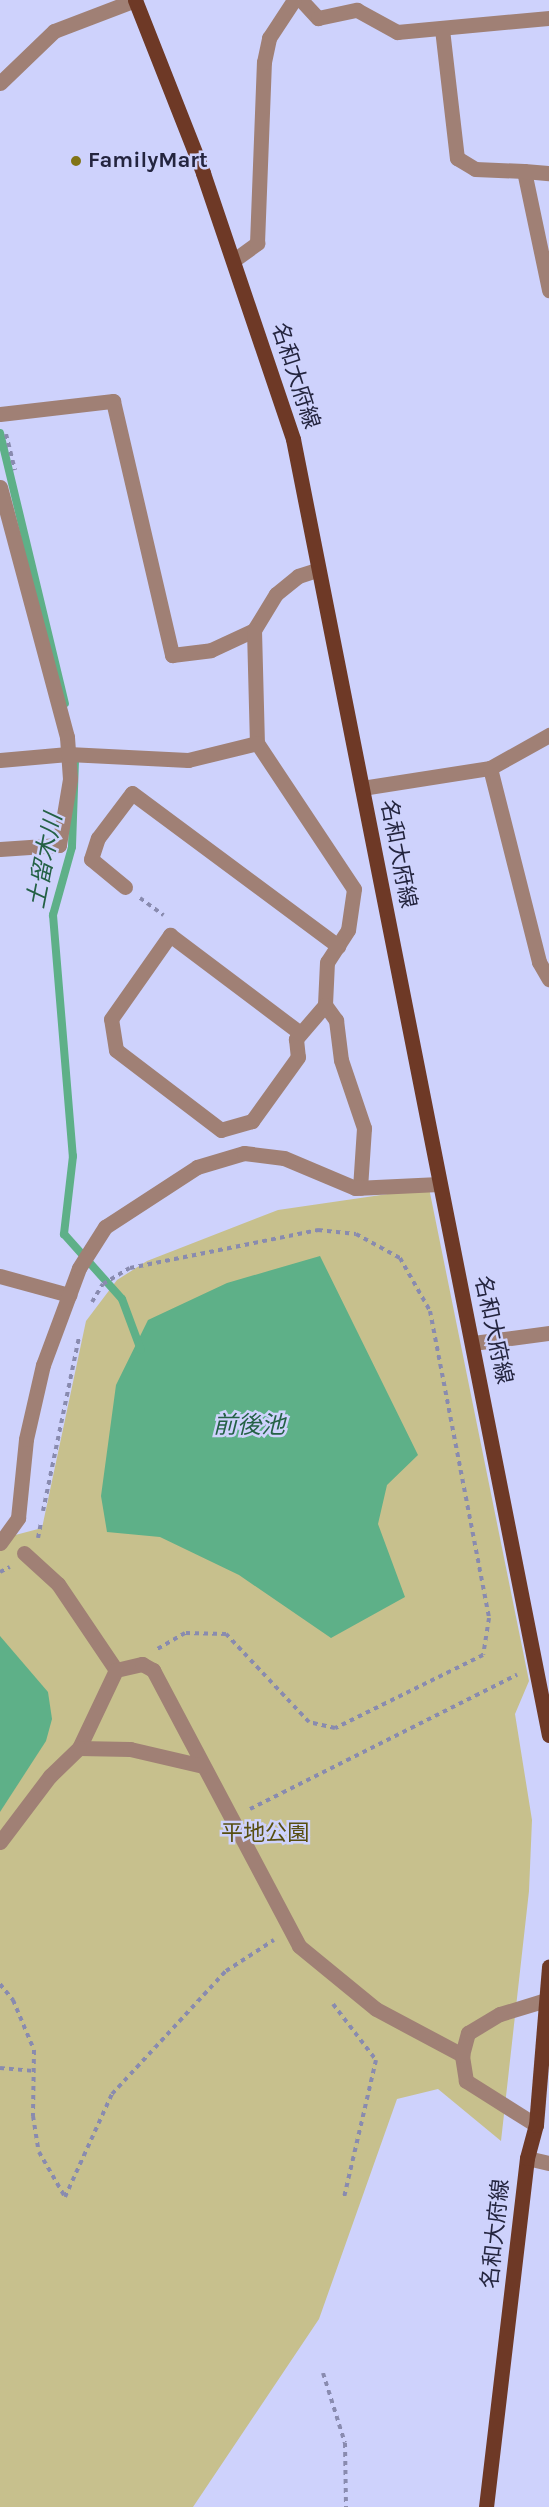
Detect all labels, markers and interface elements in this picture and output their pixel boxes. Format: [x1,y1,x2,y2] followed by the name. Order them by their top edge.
[88,148,208,174] place label: FamilyMart
[69,154,83,168] marker: FamilyMart
[265,320,325,432] street label: 名和大府線
[375,797,421,911] street label: 名和大府線
[22,811,68,911] water label: 土留木川
[469,1273,517,1387] street label: 名和大府線
[213,1412,285,1440] water label: 前後池
[221,1821,309,1847] park label: 平地公園
[477,2178,515,2290] street label: 名和大府線

